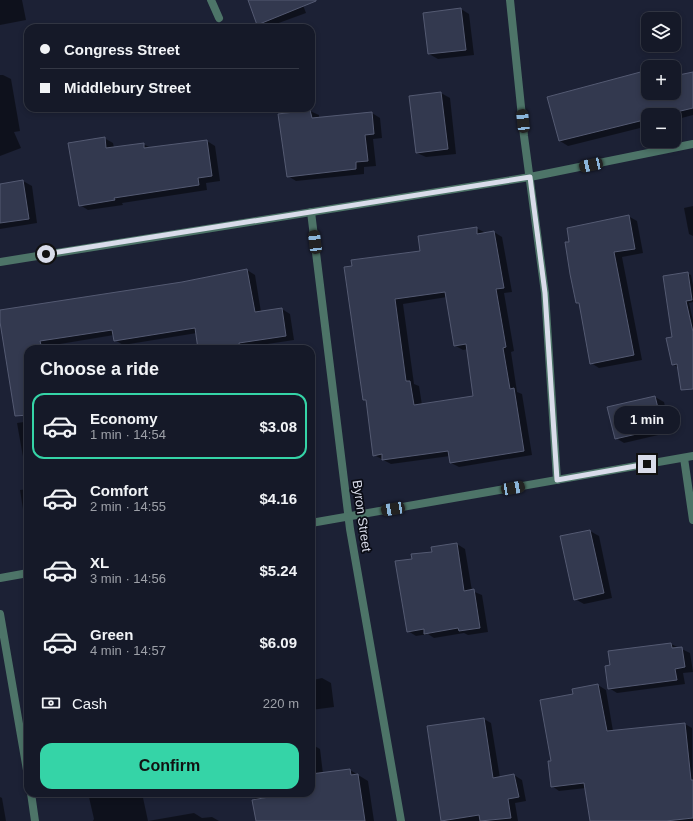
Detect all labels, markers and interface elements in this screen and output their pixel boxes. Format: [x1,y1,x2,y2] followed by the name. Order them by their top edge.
[641,12,681,148] map controls
[641,12,681,52] button: layers
[64,41,180,58] text: Congress Street
[641,60,681,100] button: +
[64,79,191,96] text: Middlebury Street
[516,108,530,134] car
[641,108,681,148] button: −
[578,157,604,173] car
[308,229,322,255] car
[37,245,55,263] route start
[40,359,159,379] text: Choose a ride
[614,406,680,434] callout: 1 min
[42,408,78,444] icon: car
[90,410,158,427] text: Economy
[630,412,664,427] text: 1 min
[259,418,297,435] text: $3.08
[90,427,166,442] text: 1 min · 14:54
[638,455,656,473] route end
[350,479,375,553] street label: Byron Street
[42,480,78,516] icon: car
[500,480,526,496] car
[90,482,148,499] text: Comfort
[259,490,297,507] text: $4.16
[90,499,166,514] text: 2 min · 14:55
[380,501,406,517] car
[42,552,78,588] icon: car
[90,554,109,571] text: XL
[259,562,297,579] text: $5.24
[90,571,166,586] text: 3 min · 14:56
[42,624,78,660] icon: car
[90,626,133,643] text: Green
[259,634,297,651] text: $6.09
[90,643,166,658] text: 4 min · 14:57
[40,692,62,714] icon: cash
[72,695,107,712] text: Cash
[263,696,299,711] text: 220 m
[40,743,299,789] button: Confirm

